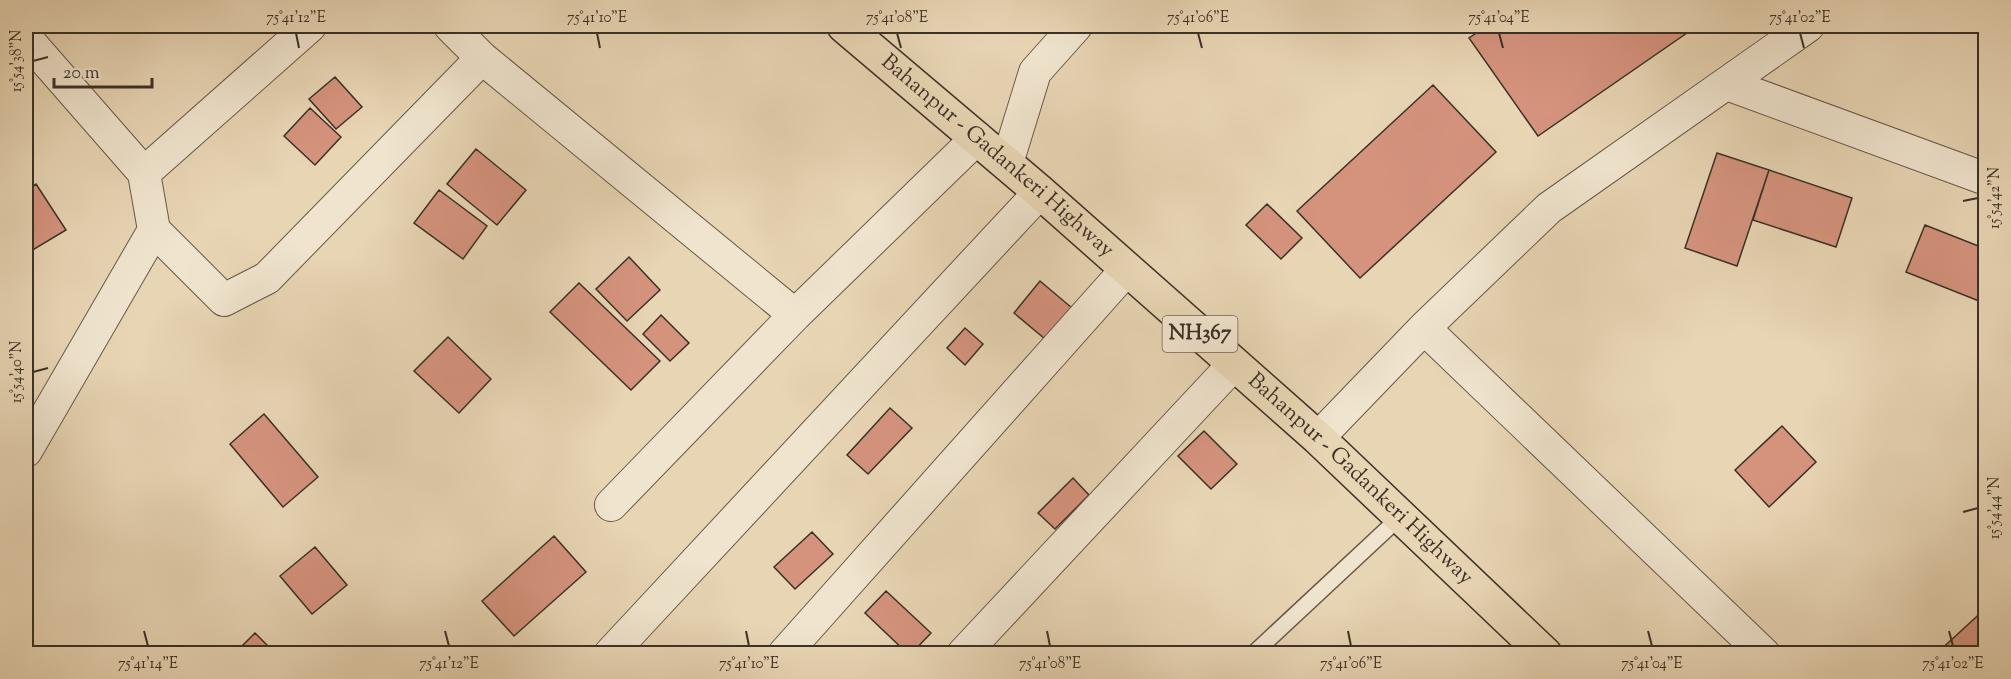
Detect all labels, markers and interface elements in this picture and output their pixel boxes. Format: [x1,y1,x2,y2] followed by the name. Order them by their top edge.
[266,8,326,29] text: 75°41'12"E
[567,8,627,29] text: 75°41'10"E
[866,8,928,29] text: 75°41'08"E
[1167,8,1229,29] text: 75°41'06"E
[1468,8,1530,29] text: 75°41'04"E
[1769,8,1831,29] text: 75°41'02"E
[7,30,28,92] text: 15°54'38"N
[873,47,1121,266] street label: Bahanpur - Gadankeri Highway
[54,51,152,89] scale bar
[63,61,100,87] text: 20 m
[1985,167,2006,229] text: 15°54'42"N
[1162,316,1238,352] road number: NH367
[7,341,28,403] text: 15°54'40"N
[1240,366,1480,593] street label: Bahanpur - Gadankeri Highway
[1985,477,2006,539] text: 15°54'44"N
[118,654,178,675] text: 75°41'14"E
[419,654,479,675] text: 75°41'12"E
[719,654,779,675] text: 75°41'10"E
[1019,654,1081,675] text: 75°41'08"E
[1320,654,1382,675] text: 75°41'06"E
[1621,654,1683,675] text: 75°41'04"E
[1922,654,1984,675] text: 75°41'02"E

